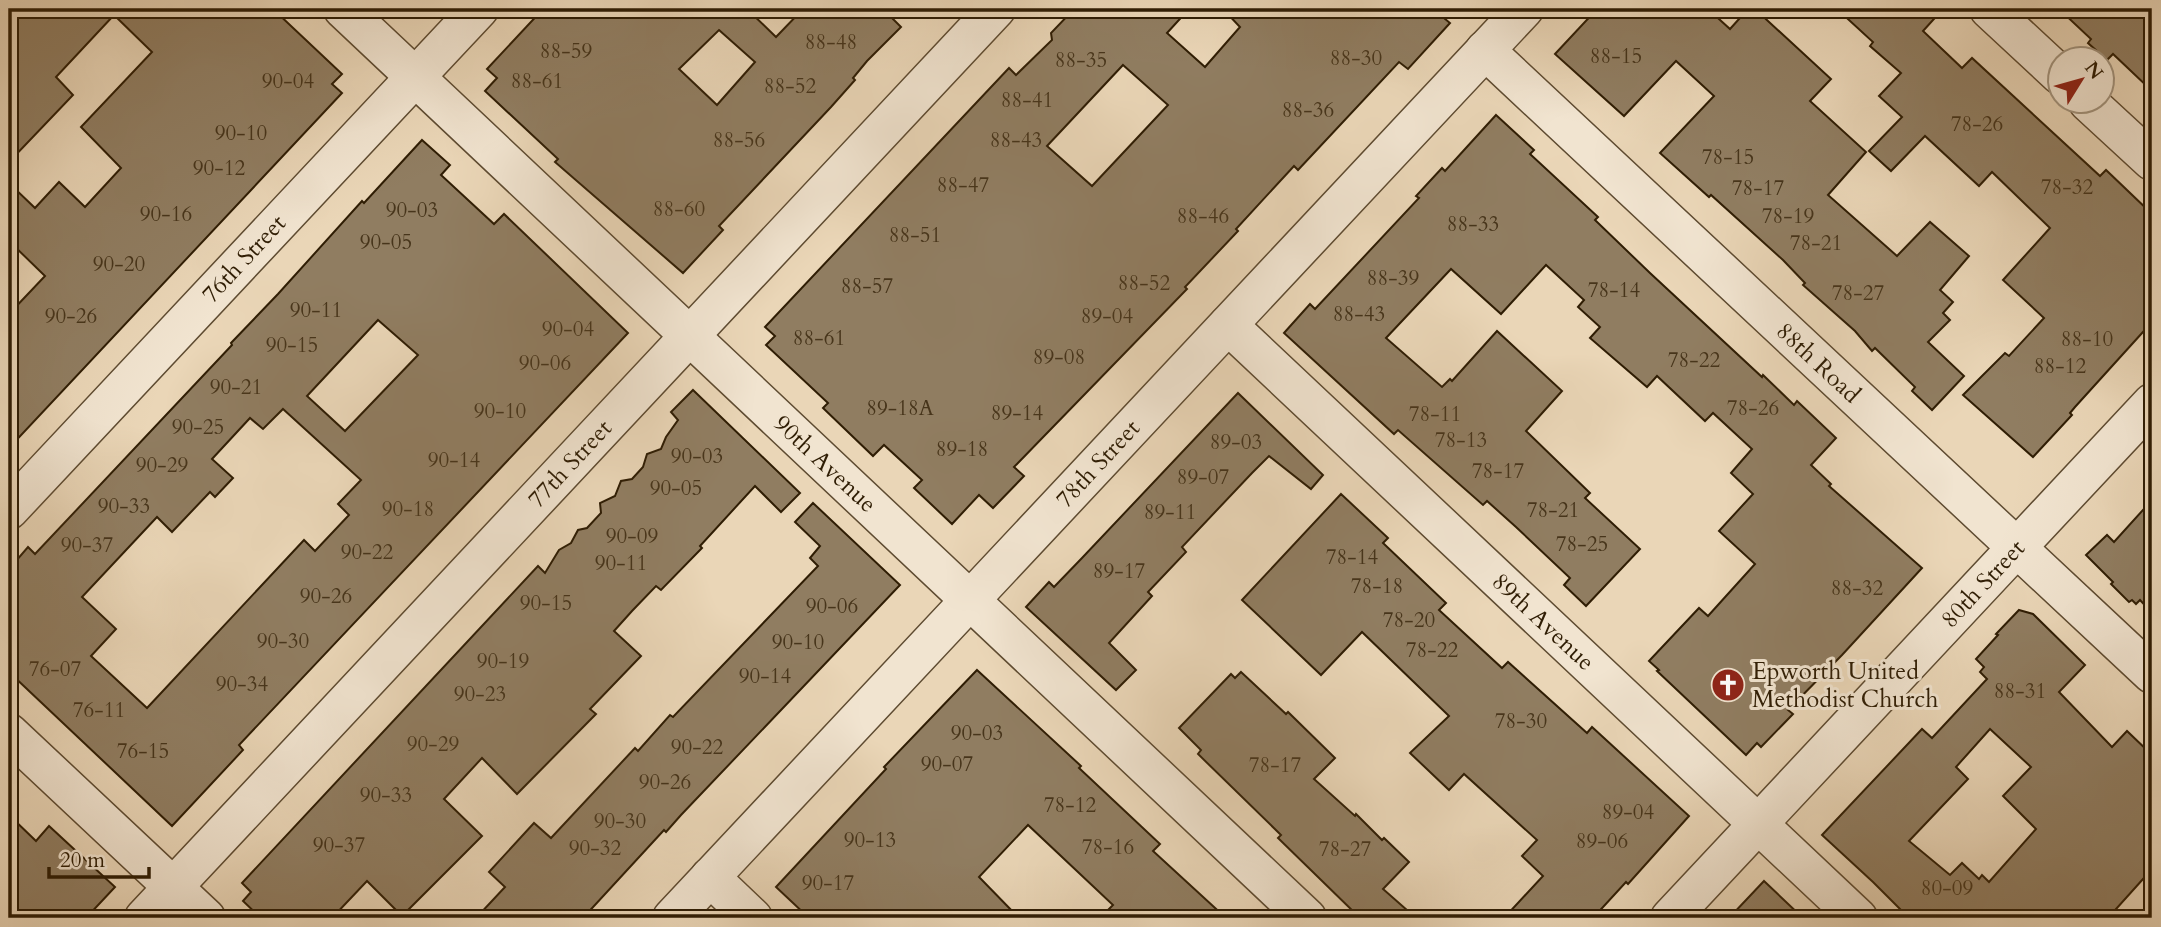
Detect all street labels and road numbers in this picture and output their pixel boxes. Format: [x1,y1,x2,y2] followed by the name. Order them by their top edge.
[195,207,294,310] street label: 76th Street
[1769,315,1868,411] street label: 88th Road
[766,408,884,520] street label: 90th Avenue
[521,412,620,515] street label: 77th Street
[1049,412,1148,515] street label: 78th Street
[1934,532,2033,635] street label: 80th Street
[1484,566,1602,678] street label: 89th Avenue

